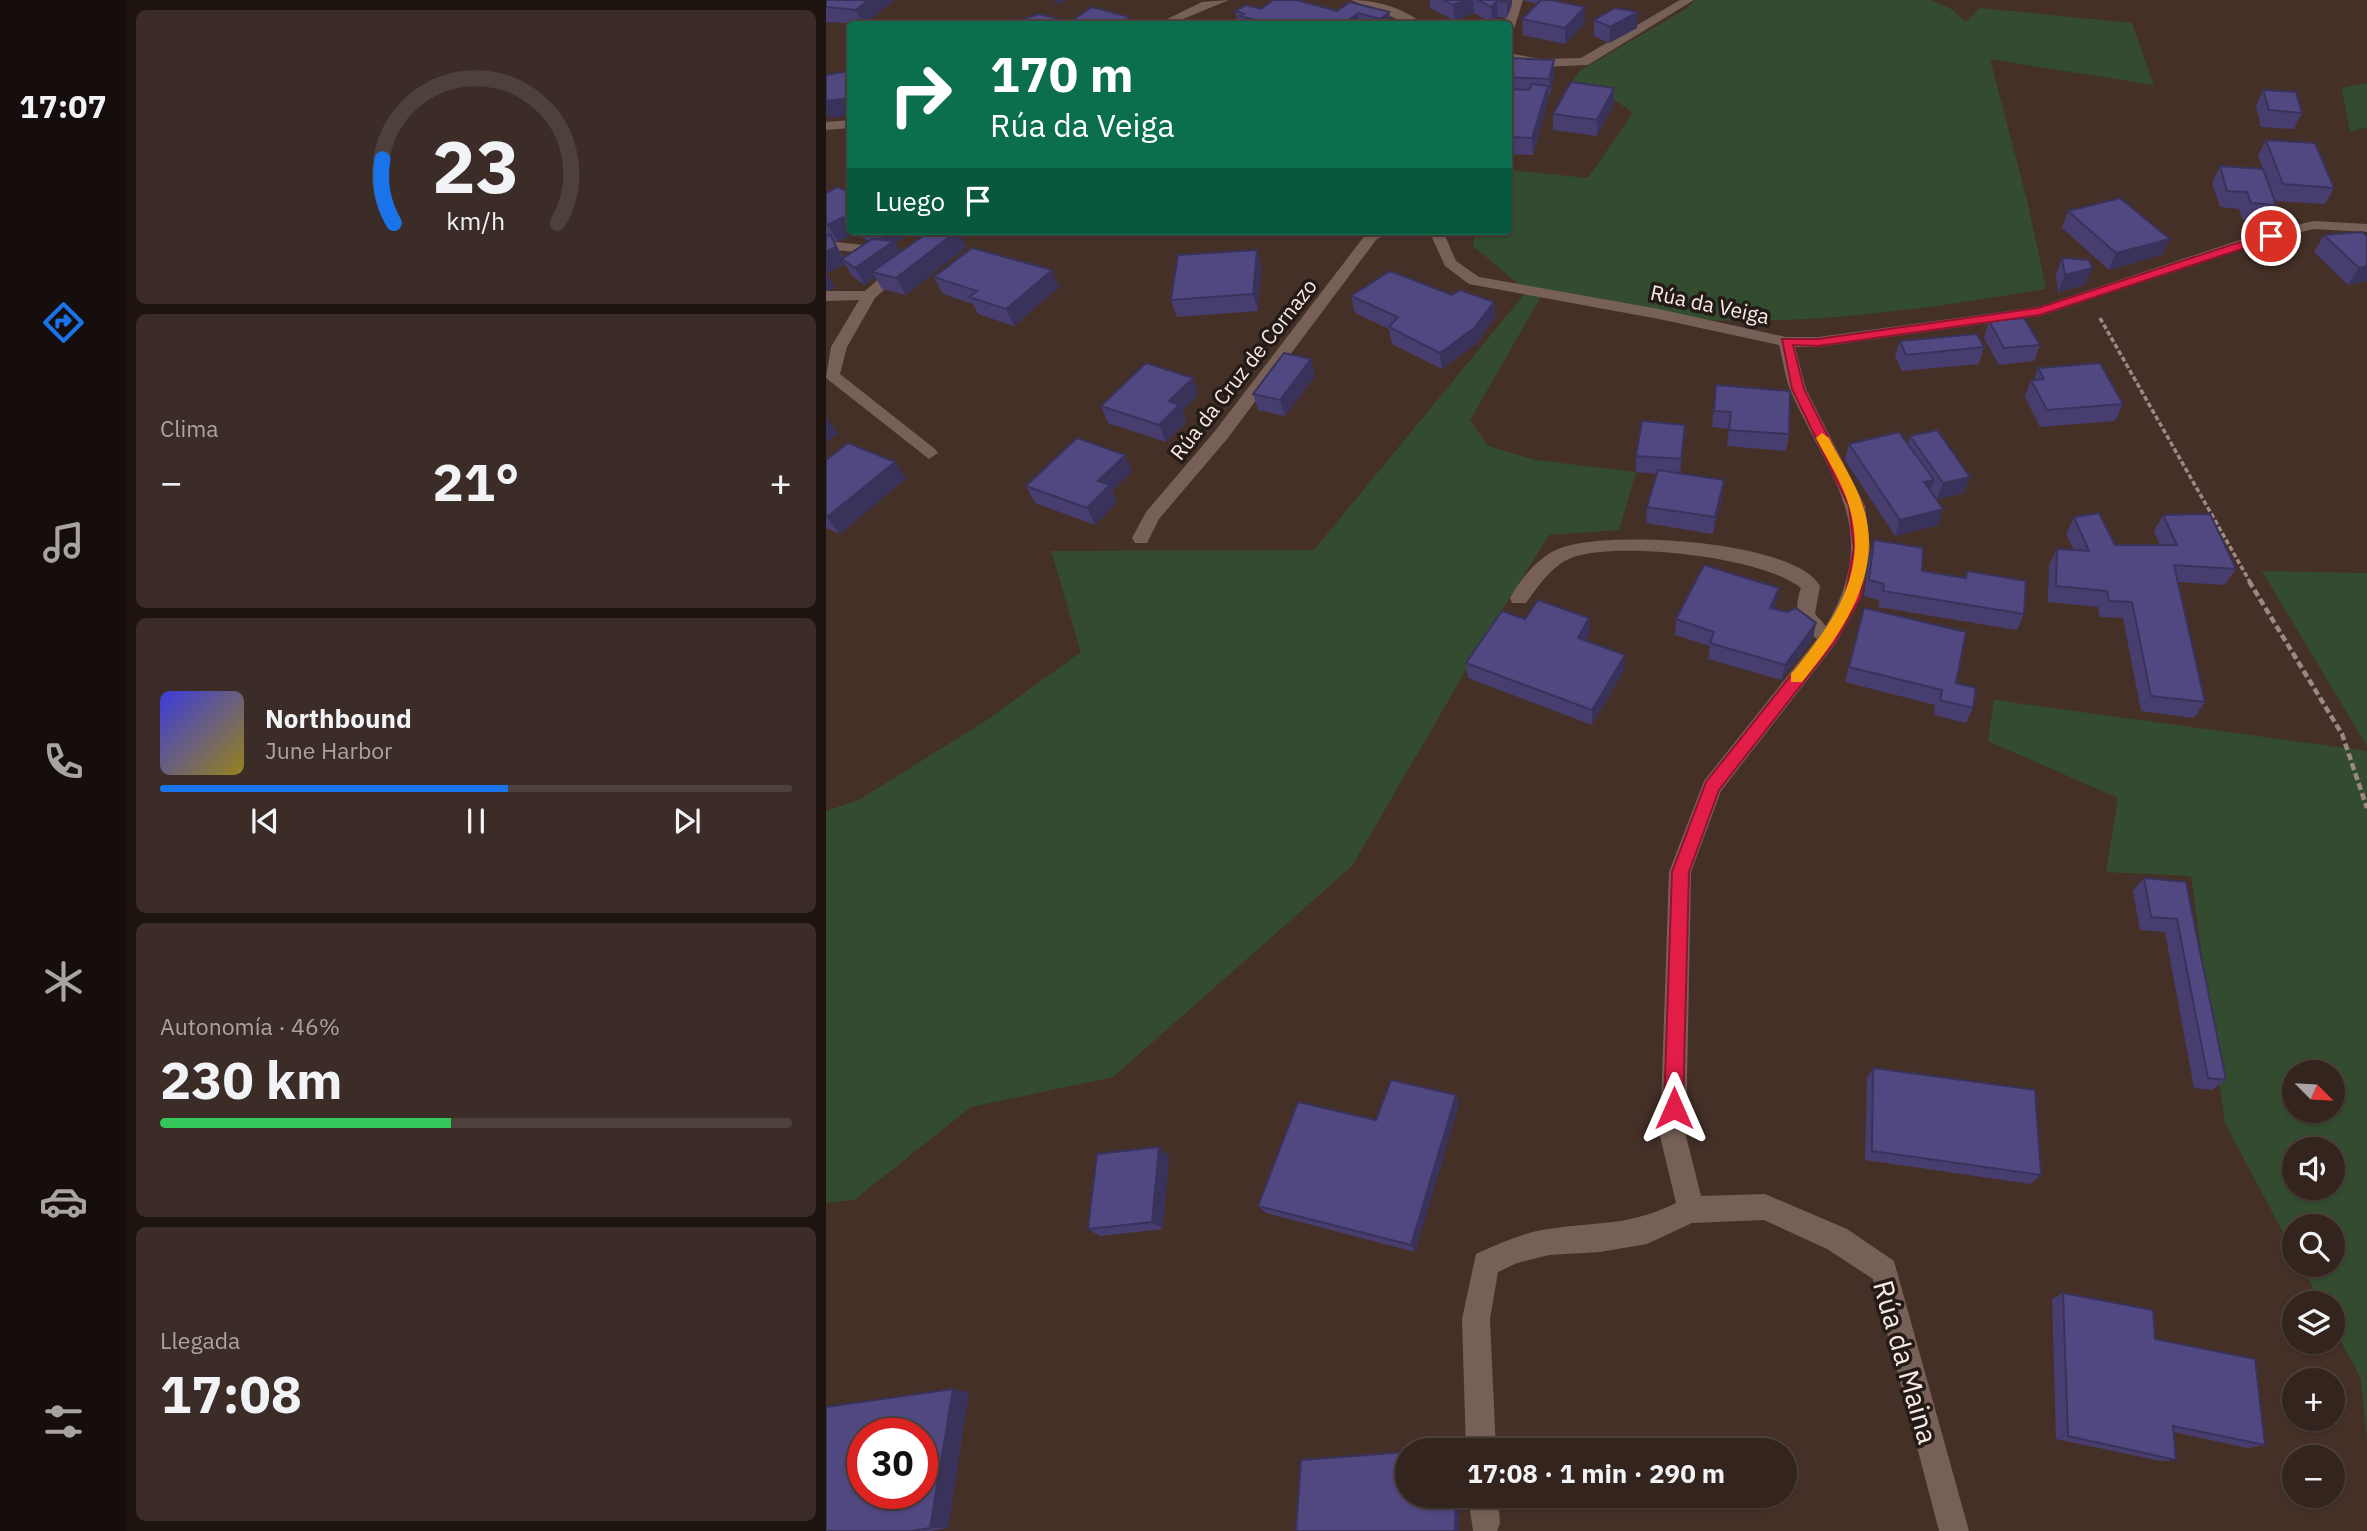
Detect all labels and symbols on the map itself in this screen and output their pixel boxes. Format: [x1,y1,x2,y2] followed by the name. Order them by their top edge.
[2241,206,2301,266] pin
[1163,273,1323,465] street label: Rúa da Cruz de Cornazo
[1648,278,1772,330] street label: Rúa da Veiga
[2282,1060,2345,1124] north arrow
[1637,1071,1711,1145] position arrow
[1865,1276,1947,1448] street label: Rúa da Maina
[847,1418,938,1509] speed limit sign: 30

